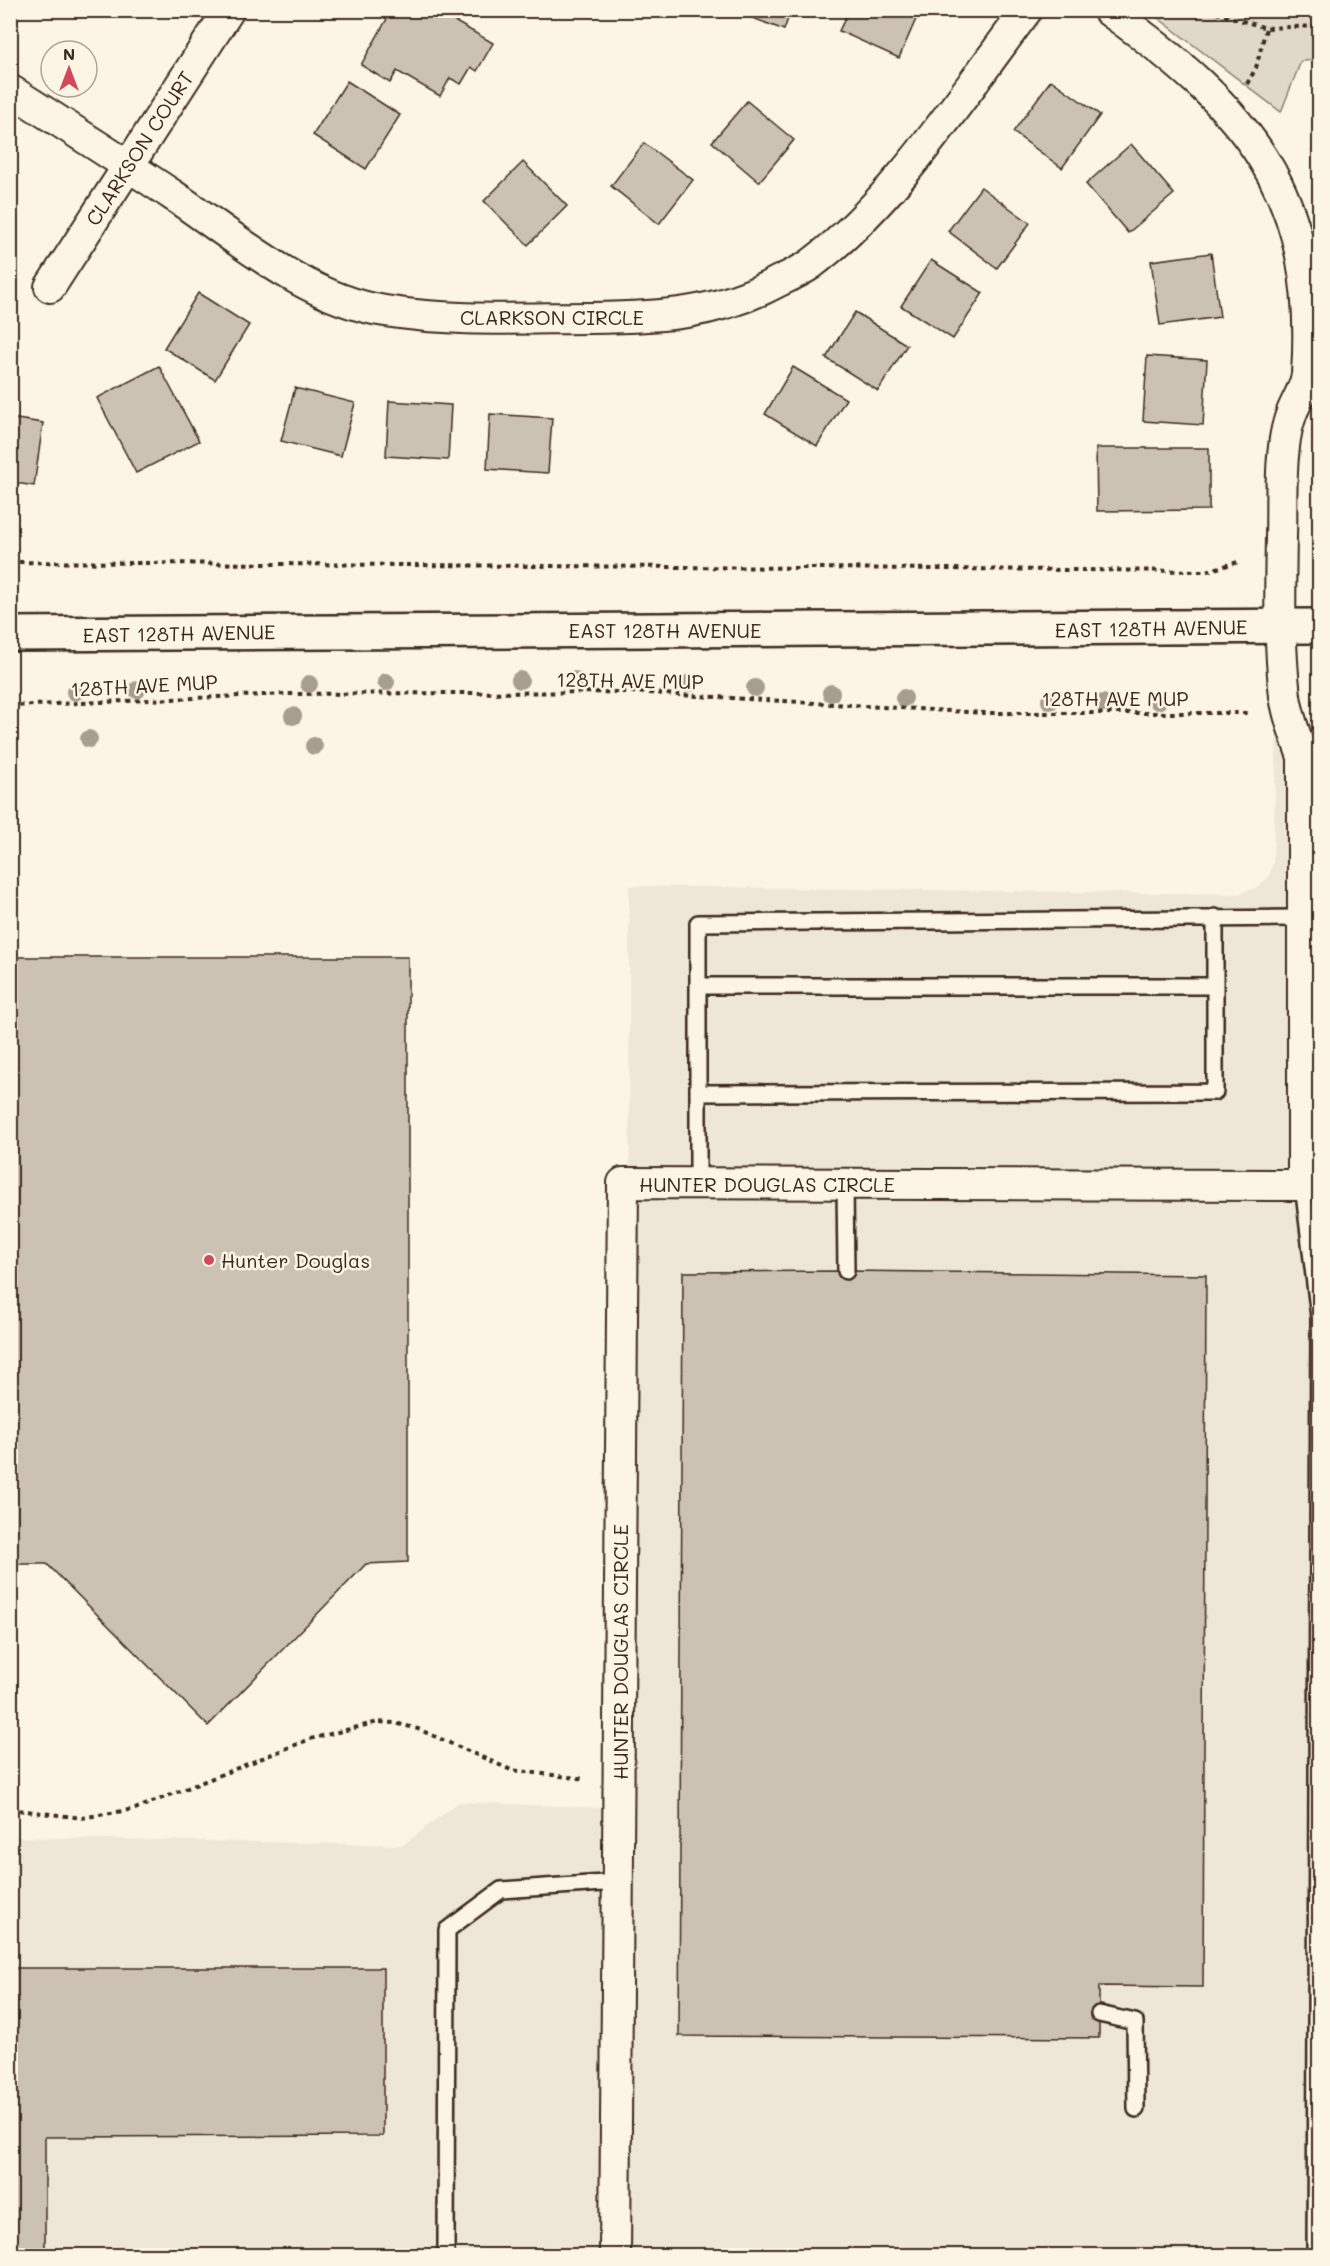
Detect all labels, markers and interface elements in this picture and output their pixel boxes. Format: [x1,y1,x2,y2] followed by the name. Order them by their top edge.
[39,39,99,99] north arrow
[63,43,75,64] text: N
[79,66,199,230] street label: CLARKSON COURT
[460,304,644,330] street label: CLARKSON CIRCLE
[1054,613,1248,643] street label: EAST 128TH AVENUE
[569,617,761,643] street label: EAST 128TH AVENUE
[82,618,276,648] street label: EAST 128TH AVENUE
[556,666,704,694] street label: 128TH AVE MUP
[70,668,218,702] street label: 128TH AVE MUP
[1041,685,1189,711] street label: 128TH AVE MUP
[639,1171,895,1197] street label: HUNTER DOUGLAS CIRCLE
[221,1247,370,1273] place label: Hunter Douglas
[202,1253,216,1267] marker: Hunter Douglas
[607,1524,633,1780] street label: HUNTER DOUGLAS CIRCLE

